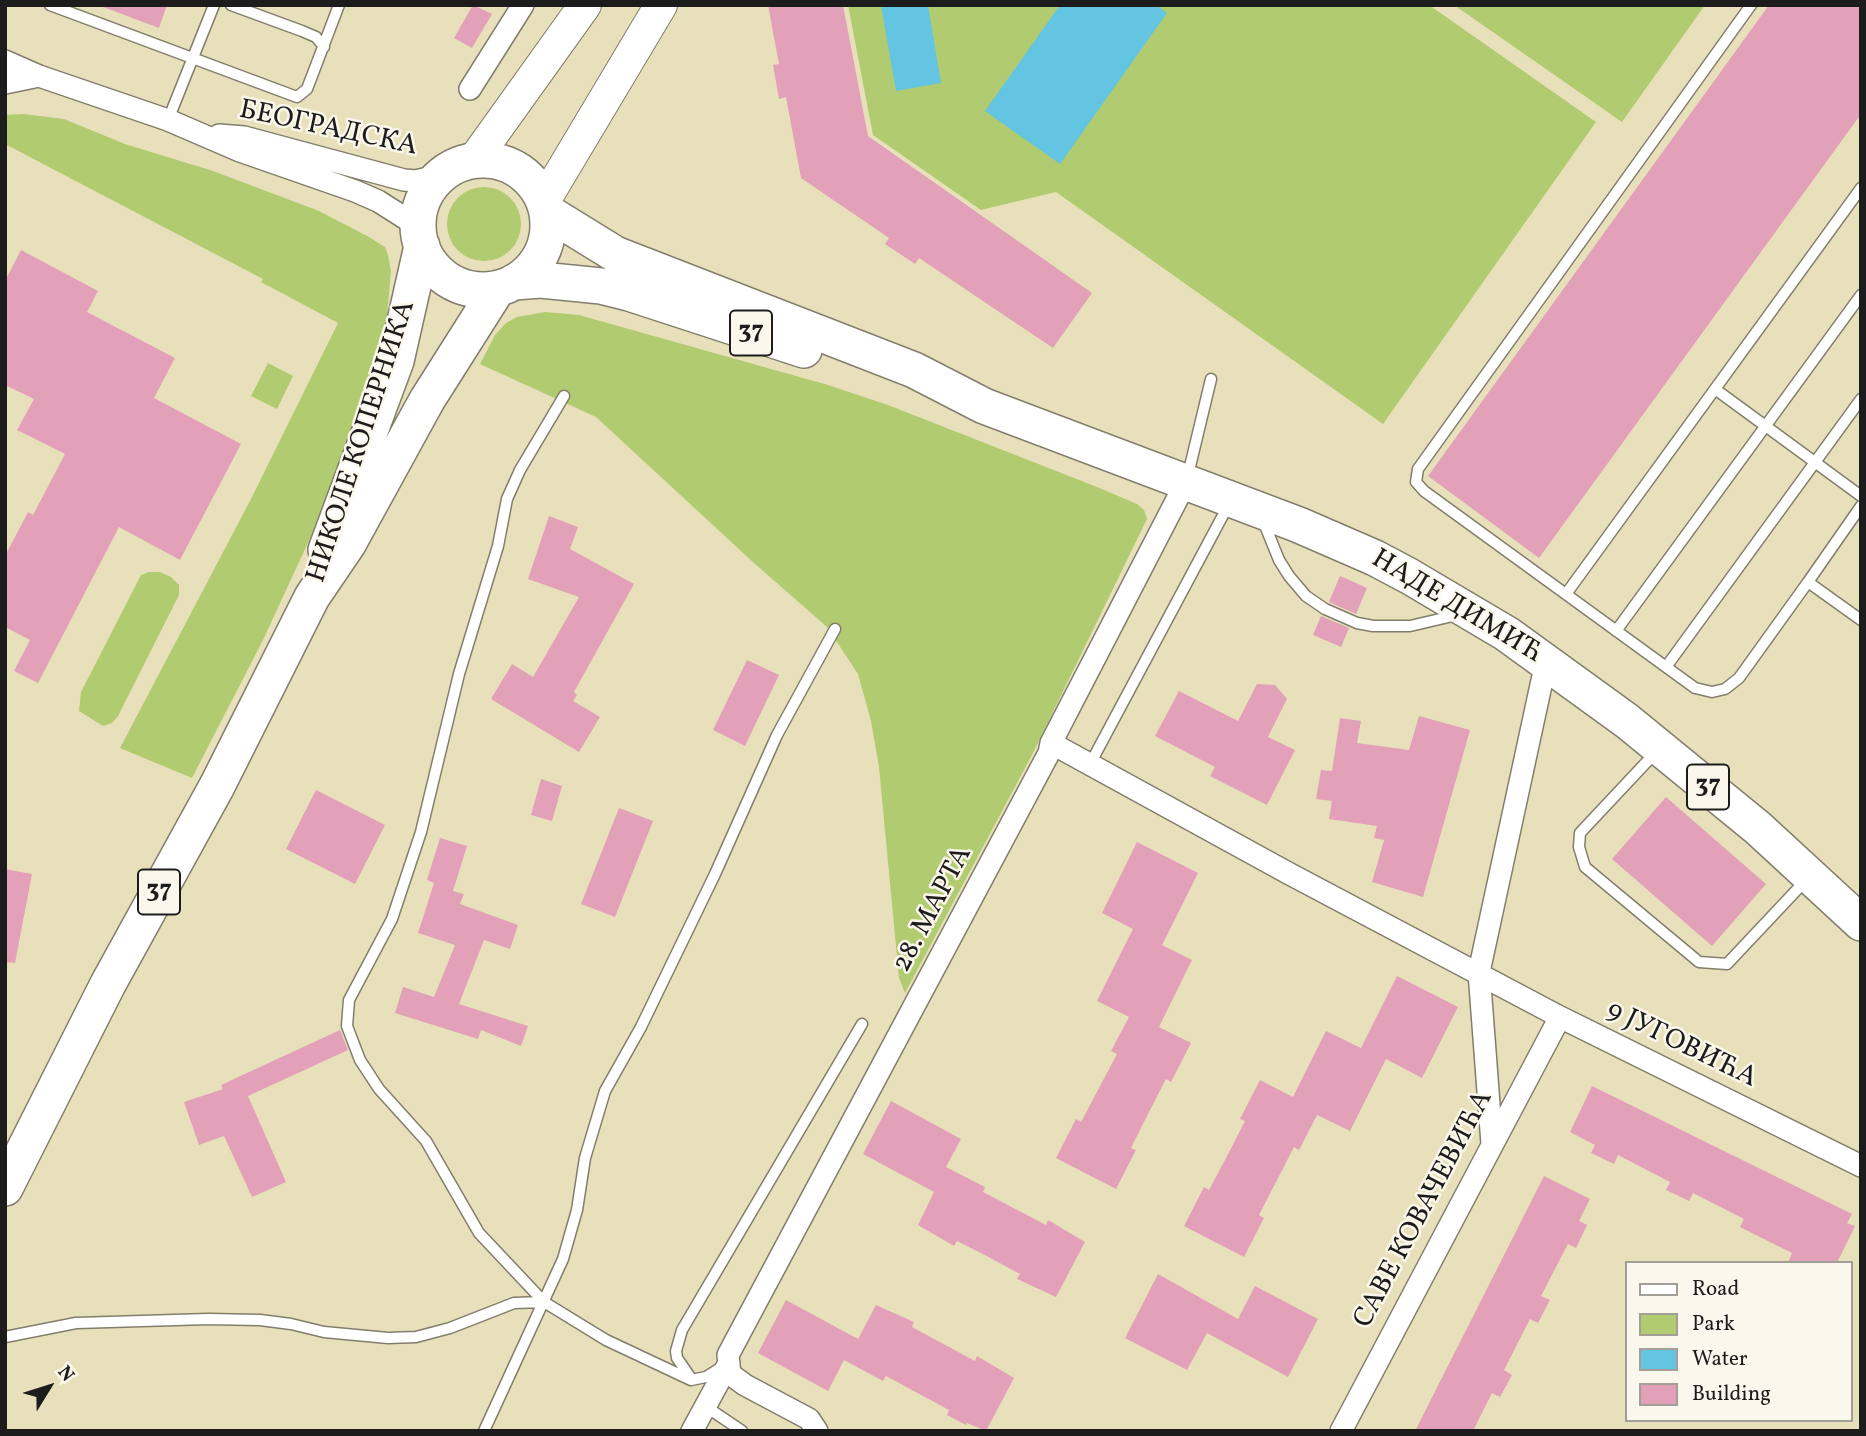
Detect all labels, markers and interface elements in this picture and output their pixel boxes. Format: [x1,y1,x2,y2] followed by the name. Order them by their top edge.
[236,95,420,165] street label: БЕОГРАДСКА
[301,297,425,587] street label: НИКОЛЕ КОПЕРНИКА
[730,310,772,356] road number: 37
[1364,544,1548,672] street label: НАДЕ ДИМИЋ
[1687,764,1729,810] road number: 37
[887,841,981,979] street label: 28. МАРТА
[138,870,180,914] road number: 37
[1600,995,1762,1097] street label: 9 ЈУГОВИЋА
[1348,1086,1502,1334] street label: САВЕ КОВАЧЕВИЋА
[1624,1261,1852,1422] legend
[1692,1275,1739,1304] text: Road
[1692,1310,1735,1339] text: Park
[1692,1345,1748,1374] text: Water
[14,1352,84,1422] north arrow
[51,1361,80,1388] text: N
[1692,1380,1771,1409] text: Building

